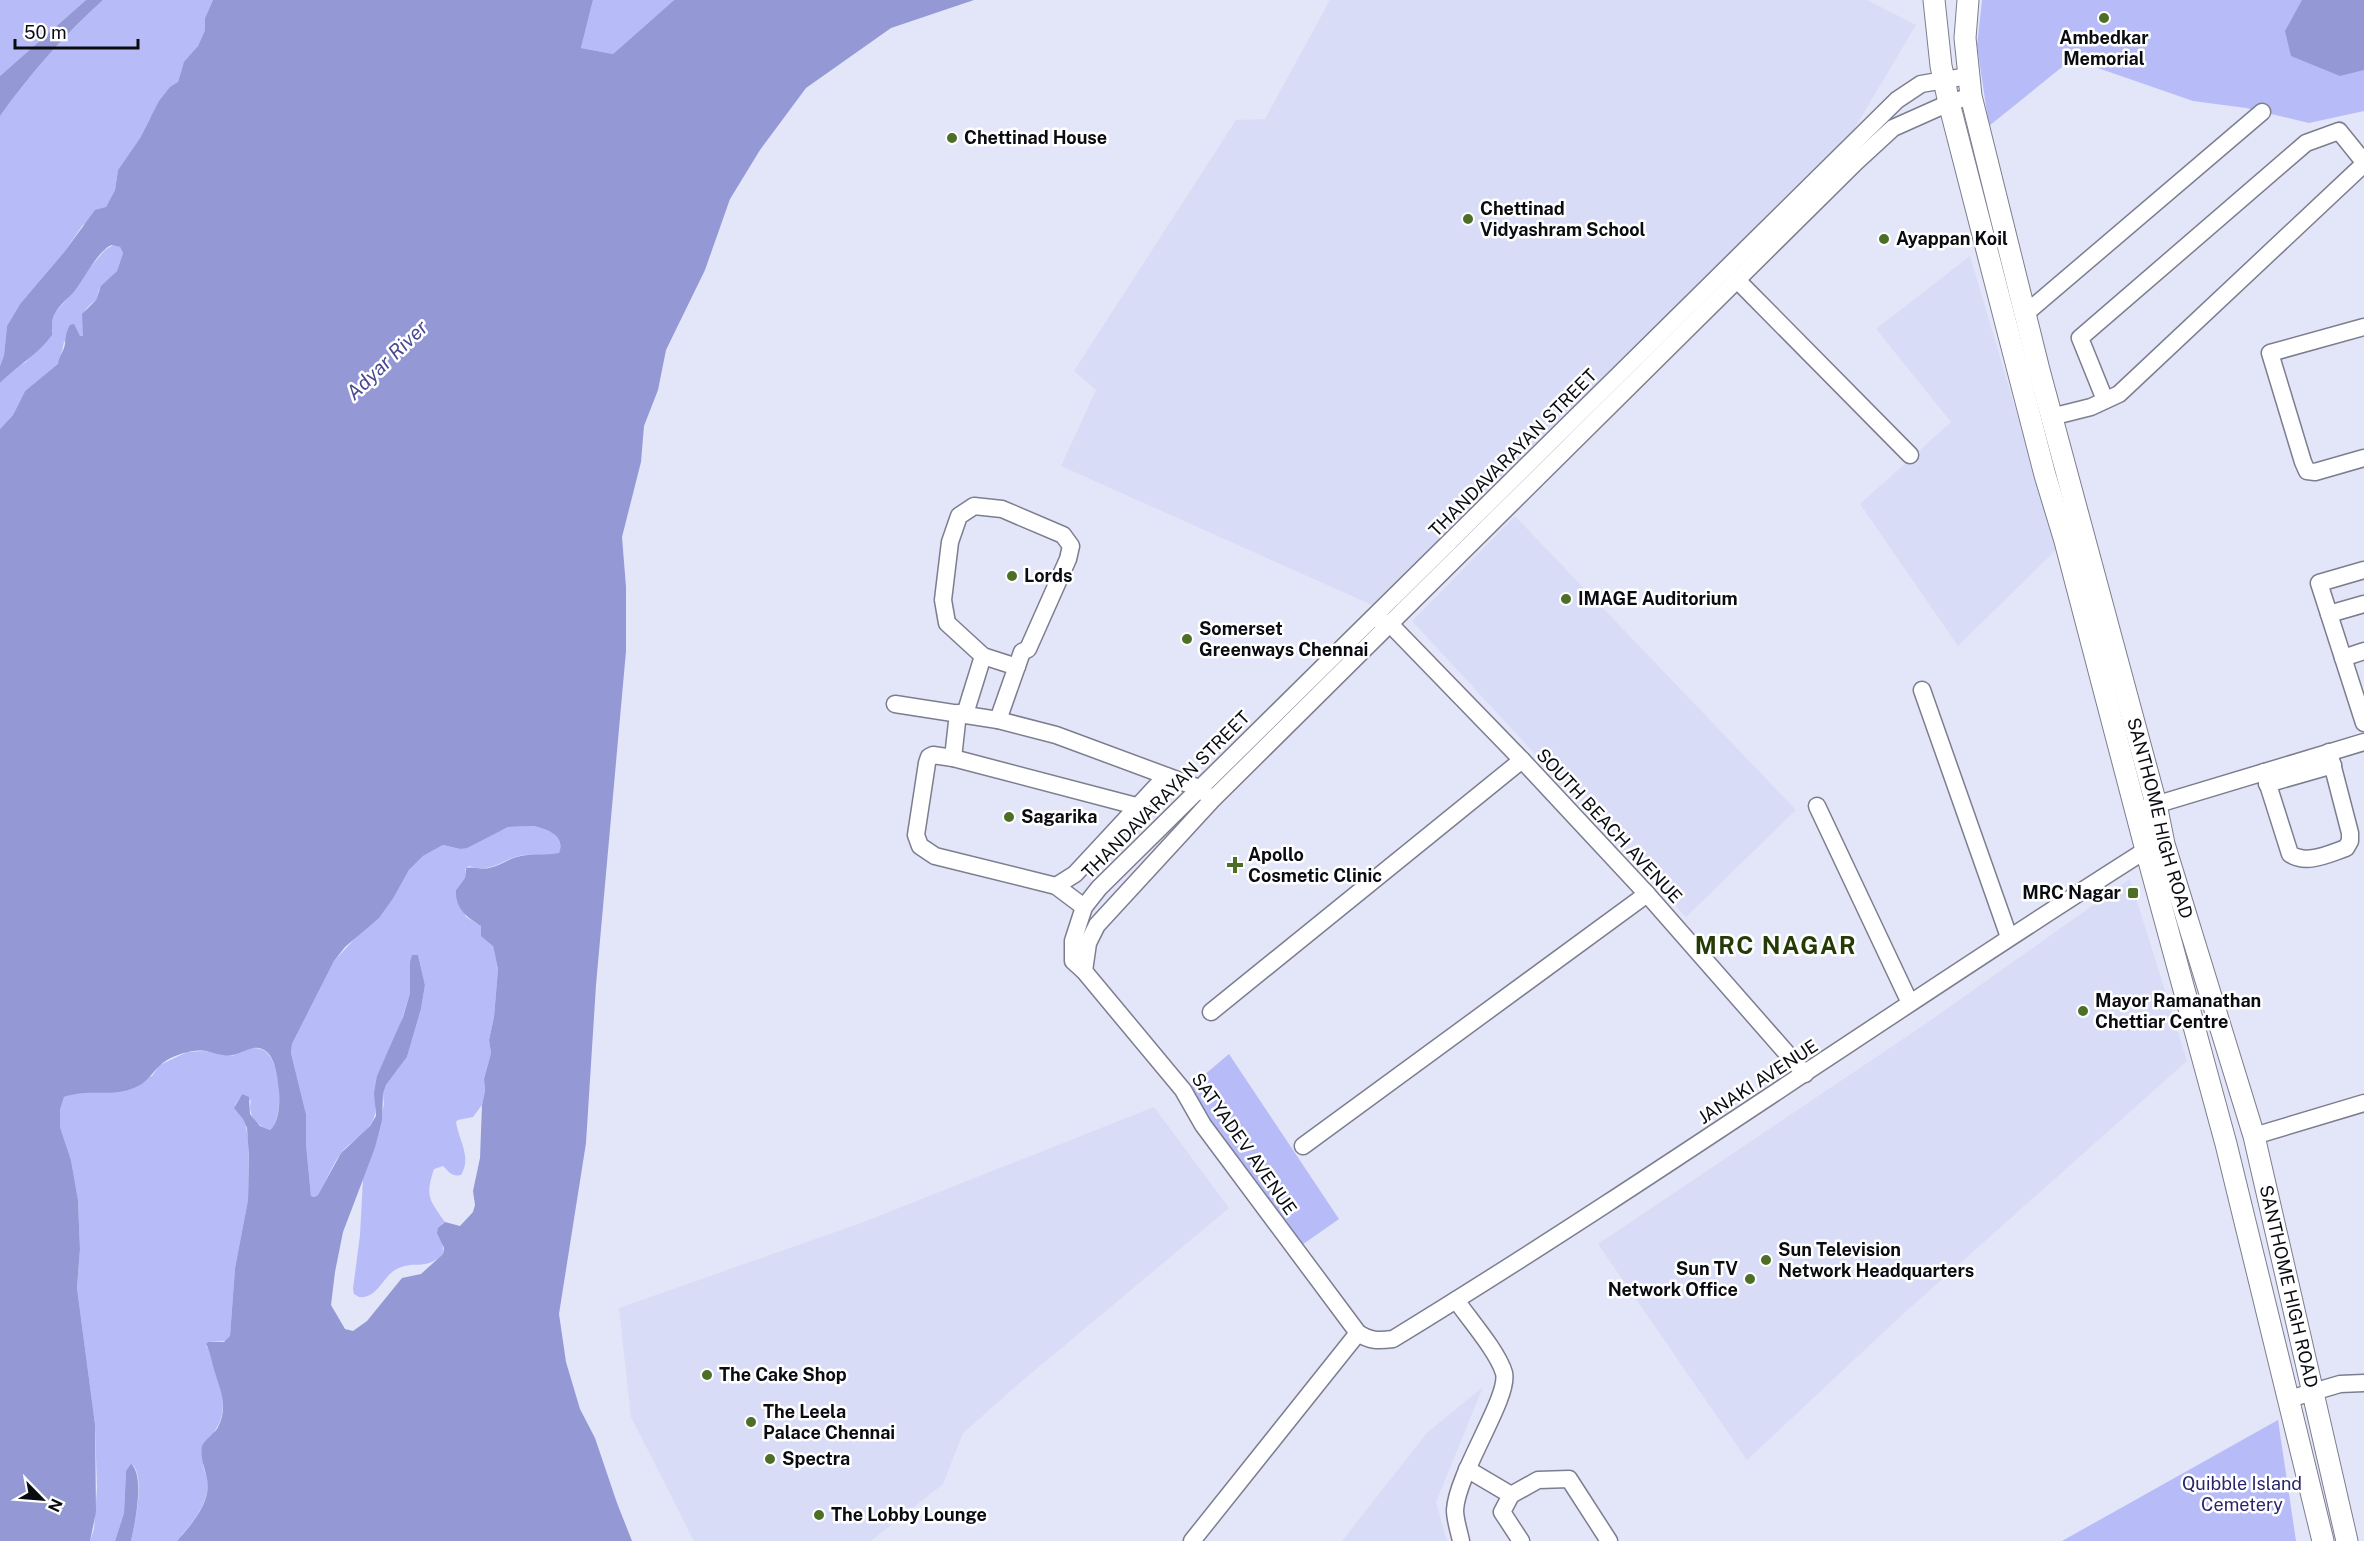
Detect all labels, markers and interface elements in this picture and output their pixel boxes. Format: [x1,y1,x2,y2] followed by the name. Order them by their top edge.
[2097,11,2111,25] marker: Ambedkar Memorial
[15,12,138,50] scale bar
[24,22,67,43] text: 50 m
[2059,27,2149,69] place label: Ambedkar Memorial
[964,127,1107,148] place label: Chettinad House
[945,131,959,145] marker: Chettinad House
[1480,198,1646,240] place label: Chettinad Vidyashram School
[1461,212,1475,226] marker: Chettinad Vidyashram School
[1896,228,2008,249] place label: Ayappan Koil
[1877,232,1891,246] marker: Ayappan Koil
[341,315,433,405] water label: Adyar River
[1424,364,1601,541] street label: THANDAVARAYAN STREET
[1024,565,1072,586] place label: Lords
[1005,569,1019,583] marker: Lords
[1578,588,1738,609] place label: IMAGE Auditorium
[1559,592,1573,606] marker: IMAGE Auditorium
[1199,618,1368,660] place label: Somerset Greenways Chennai
[1180,632,1194,646] marker: Somerset Greenways Chennai
[1077,706,1254,883] street label: THANDAVARAYAN STREET
[2123,715,2197,921] street label: SANTHOME HIGH ROAD
[1532,744,1686,907] street label: SOUTH BEACH AVENUE
[1021,806,1097,827] place label: Sagarika
[1002,810,1016,824] marker: Sagarika
[1248,844,1382,886] place label: Apollo Cosmetic Clinic
[1226,856,1244,874] marker: Apollo Cosmetic Clinic
[2022,882,2122,903] place label: MRC Nagar
[2126,886,2140,900] marker: MRC Nagar
[1695,931,1857,959] district label: MRC NAGAR
[2095,990,2261,1032] place label: Mayor Ramanathan Chettiar Centre
[2076,1004,2090,1018] marker: Mayor Ramanathan Chettiar Centre
[1694,1035,1822,1128] street label: JANAKI AVENUE
[1188,1069,1301,1219] street label: SATYADEV AVENUE
[2256,1183,2322,1390] street label: SANTHOME HIGH ROAD
[1778,1239,1974,1281] place label: Sun Television Network Headquarters
[1759,1253,1773,1267] marker: Sun Television Network Headquarters
[1608,1258,1738,1300] place label: Sun TV Network Office
[1743,1272,1757,1286] marker: Sun TV Network Office
[719,1364,847,1385] place label: The Cake Shop
[700,1368,714,1382] marker: The Cake Shop
[763,1401,895,1443] place label: The Leela Palace Chennai
[744,1415,758,1429] marker: The Leela Palace Chennai
[782,1448,850,1469] place label: Spectra
[763,1452,777,1466] marker: Spectra
[12,1469,72,1529] north arrow
[2182,1473,2302,1515] park label: Quibble Island Cemetery
[44,1495,66,1515] text: N
[831,1504,987,1525] place label: The Lobby Lounge
[812,1508,826,1522] marker: The Lobby Lounge

